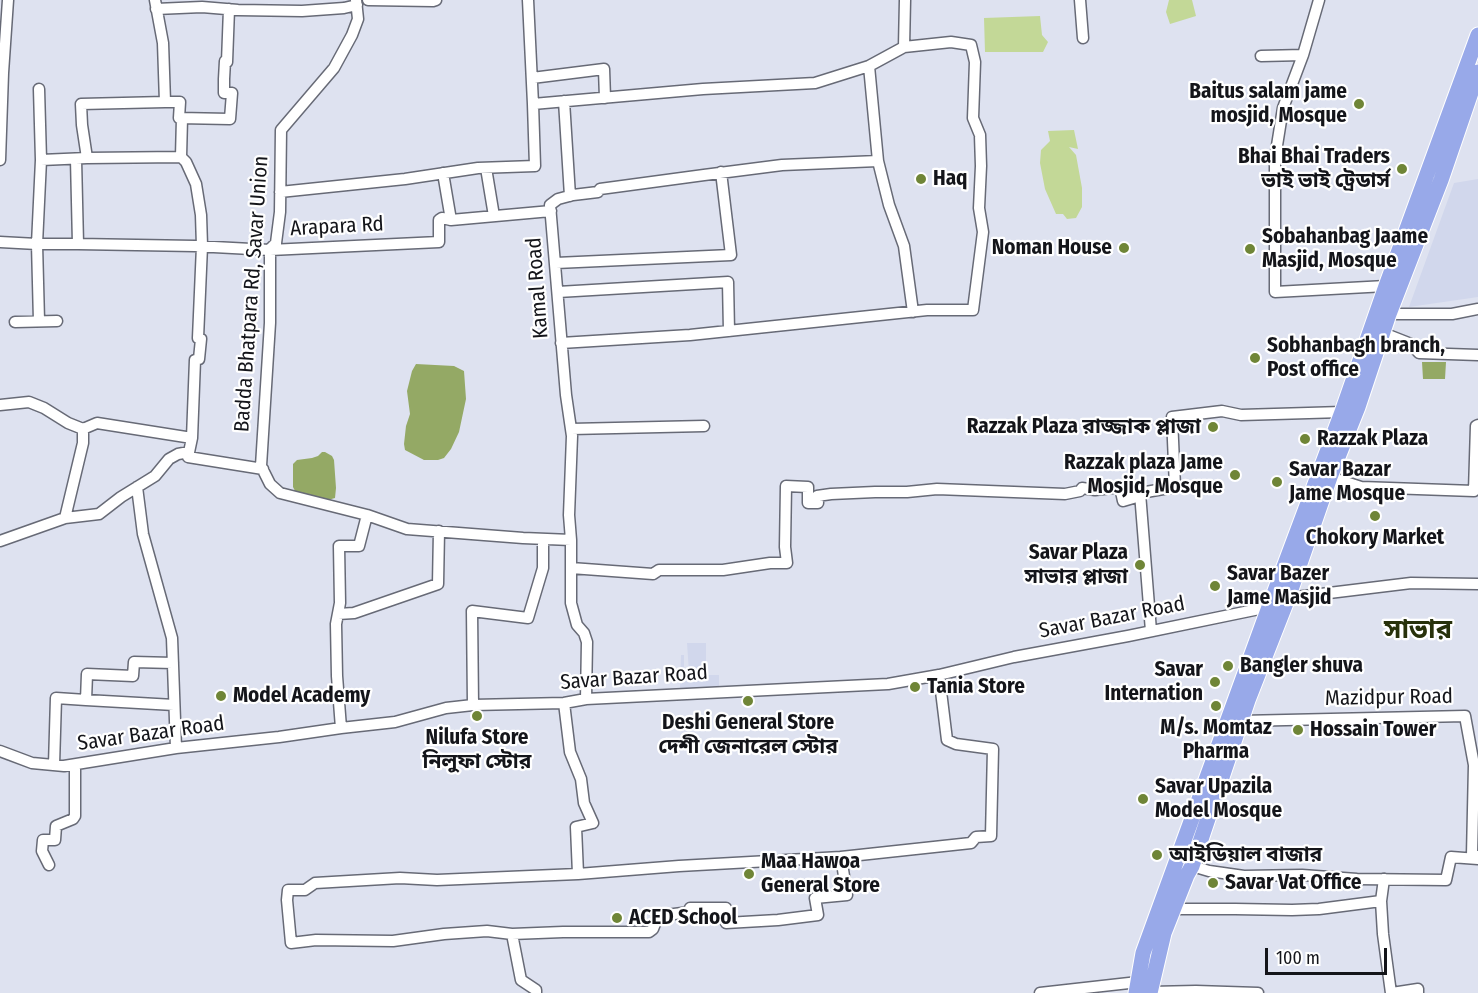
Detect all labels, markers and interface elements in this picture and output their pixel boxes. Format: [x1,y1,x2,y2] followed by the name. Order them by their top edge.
[1189,79,1347,129] place label: Baitus salam jame mosjid, Mosque
[1352,97,1366,111] marker: Baitus salam jame mosjid, Mosque
[1238,144,1390,194] place label: Bhai Bhai Traders ভাই ভাই ট্রেডার্স
[230,155,274,433] street label: Badda Bhatpara Rd, Savar Union
[1395,162,1409,176] marker: Bhai Bhai Traders ভাই ভাই ট্রেডার্স
[933,166,968,192] place label: Haq
[914,172,928,186] marker: Haq
[290,212,384,242] street label: Arapara Rd
[1262,224,1428,274] place label: Sobahanbag Jaame Masjid, Mosque
[992,235,1112,261] place label: Noman House
[522,236,554,340] street label: Kamal Road
[1117,241,1131,255] marker: Noman House
[1243,242,1257,256] marker: Sobahanbag Jaame Masjid, Mosque
[1267,333,1445,383] place label: Sobhanbagh branch, Post office
[1248,351,1262,365] marker: Sobhanbagh branch, Post office
[967,414,1201,440] place label: Razzak Plaza রাজ্জাক প্লাজা
[1206,420,1220,434] marker: Razzak Plaza রাজ্জাক প্লাজা
[1317,426,1428,452] place label: Razzak Plaza
[1298,432,1312,446] marker: Razzak Plaza
[1064,450,1223,500] place label: Razzak plaza Jame Mosjid, Mosque
[1289,457,1405,507] place label: Savar Bazar Jame Mosque
[1228,468,1242,482] marker: Razzak plaza Jame Mosjid, Mosque
[1270,475,1284,489] marker: Savar Bazar Jame Mosque
[1368,509,1382,523] marker: Chokory Market
[1306,525,1444,551] place label: Chokory Market
[1024,540,1128,590] place label: Savar Plaza সাভার প্লাজা
[1133,558,1147,572] marker: Savar Plaza সাভার প্লাজা
[1227,561,1332,611] place label: Savar Bazer Jame Masjid
[1208,579,1222,593] marker: Savar Bazer Jame Masjid
[1037,592,1187,644] street label: Savar Bazar Road
[1384,614,1452,646] district label: সাভার
[1240,653,1363,679] place label: Bangler shuva
[1105,657,1203,707] place label: Savar Internation
[1221,659,1235,673] marker: Bangler shuva
[559,660,709,696] street label: Savar Bazar Road
[927,674,1025,700] place label: Tania Store
[1208,675,1222,689] marker: Savar Internation
[908,680,922,694] marker: Tania Store
[233,683,370,709] place label: Model Academy
[1325,684,1453,712] street label: Mazidpur Road
[214,689,228,703] marker: Model Academy
[741,694,755,708] marker: Deshi General Store দেশী জেনারেল স্টোর
[1209,699,1223,713] marker: M/s. Momtaz Pharma
[470,709,484,723] marker: Nilufa Store নিলুফা স্টোর
[658,710,838,760] place label: Deshi General Store দেশী জেনারেল স্টোর
[76,711,226,757] street label: Savar Bazar Road
[1160,715,1272,765] place label: M/s. Momtaz Pharma
[1310,717,1436,743] place label: Hossain Tower
[1291,723,1305,737] marker: Hossain Tower
[423,725,531,775] place label: Nilufa Store নিলুফা স্টোর
[1155,774,1282,824] place label: Savar Upazila Model Mosque
[1136,792,1150,806] marker: Savar Upazila Model Mosque
[1169,842,1322,868] place label: আইডিয়াল বাজার
[1150,848,1164,862] marker: আইডিয়াল বাজার
[761,849,880,899] place label: Maa Hawoa General Store
[742,867,756,881] marker: Maa Hawoa General Store
[1225,870,1361,896] place label: Savar Vat Office
[1206,876,1220,890] marker: Savar Vat Office
[629,905,737,931] place label: ACED School
[610,911,624,925] marker: ACED School
[1268,936,1390,974] scale bar
[1276,947,1320,969] text: 100 m

